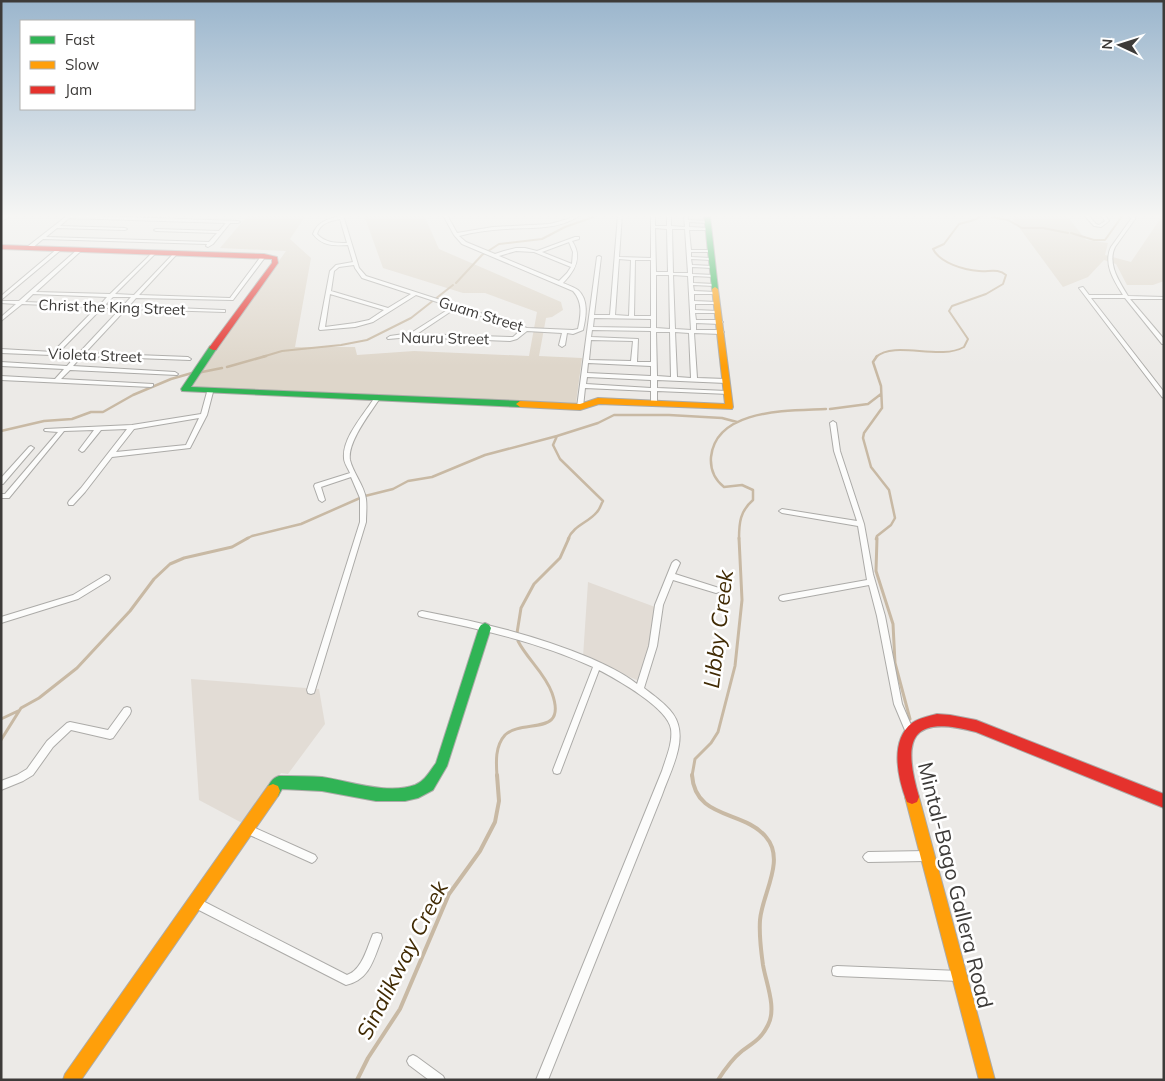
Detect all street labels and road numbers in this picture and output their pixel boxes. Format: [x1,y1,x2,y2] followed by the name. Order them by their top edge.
[437,292,525,336] street label: Guam Street
[38,295,186,319] street label: Christ the King Street
[401,328,489,348] street label: Nauru Street
[48,344,142,366] street label: Violeta Street
[913,759,999,1011] street label: Mintal-Bago Gallera Road

